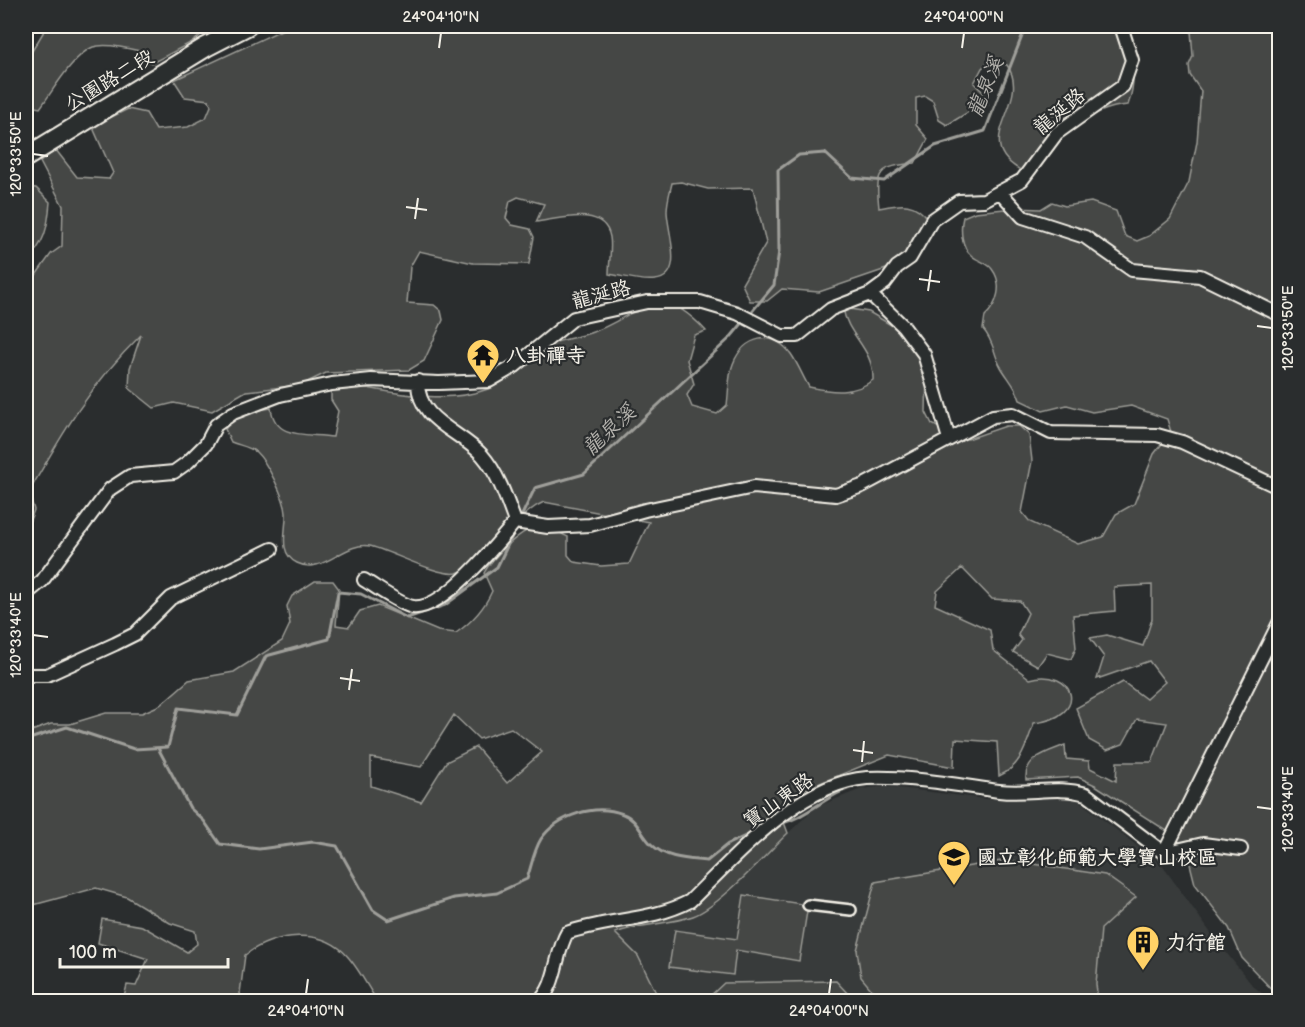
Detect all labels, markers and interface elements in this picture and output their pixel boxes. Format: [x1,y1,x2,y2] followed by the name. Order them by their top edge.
[403,8,479,27] text: 24°04'10"N
[924,8,1004,27] text: 24°04'00"N
[60,45,159,117] street label: 公園路二段
[962,52,1009,121] water label: 龍泉溪
[1029,83,1091,140] street label: 龍涎路
[7,111,26,197] text: 120°33'50"E
[569,275,634,314] street label: 龍涎路
[1279,285,1298,371] text: 120°33'50"E
[465,337,501,384] temple icon: 八卦禪寺
[506,344,586,368] place label: 八卦禪寺
[578,399,642,461] water label: 龍泉溪
[7,592,26,678] text: 120°33'40"E
[1279,766,1298,852] text: 120°33'40"E
[739,767,819,834] street label: 寶山東路
[936,839,972,886] school or university icon: 國立彰化師範大學寶山校區
[977,846,1217,870] place label: 國立彰化師範大學寶山校區
[1125,924,1161,971] building icon: 力行館
[60,931,228,969] scale bar
[1166,931,1226,955] place label: 力行館
[69,942,117,963] text: 100 m
[268,1002,344,1021] text: 24°04'10"N
[789,1002,869,1021] text: 24°04'00"N

